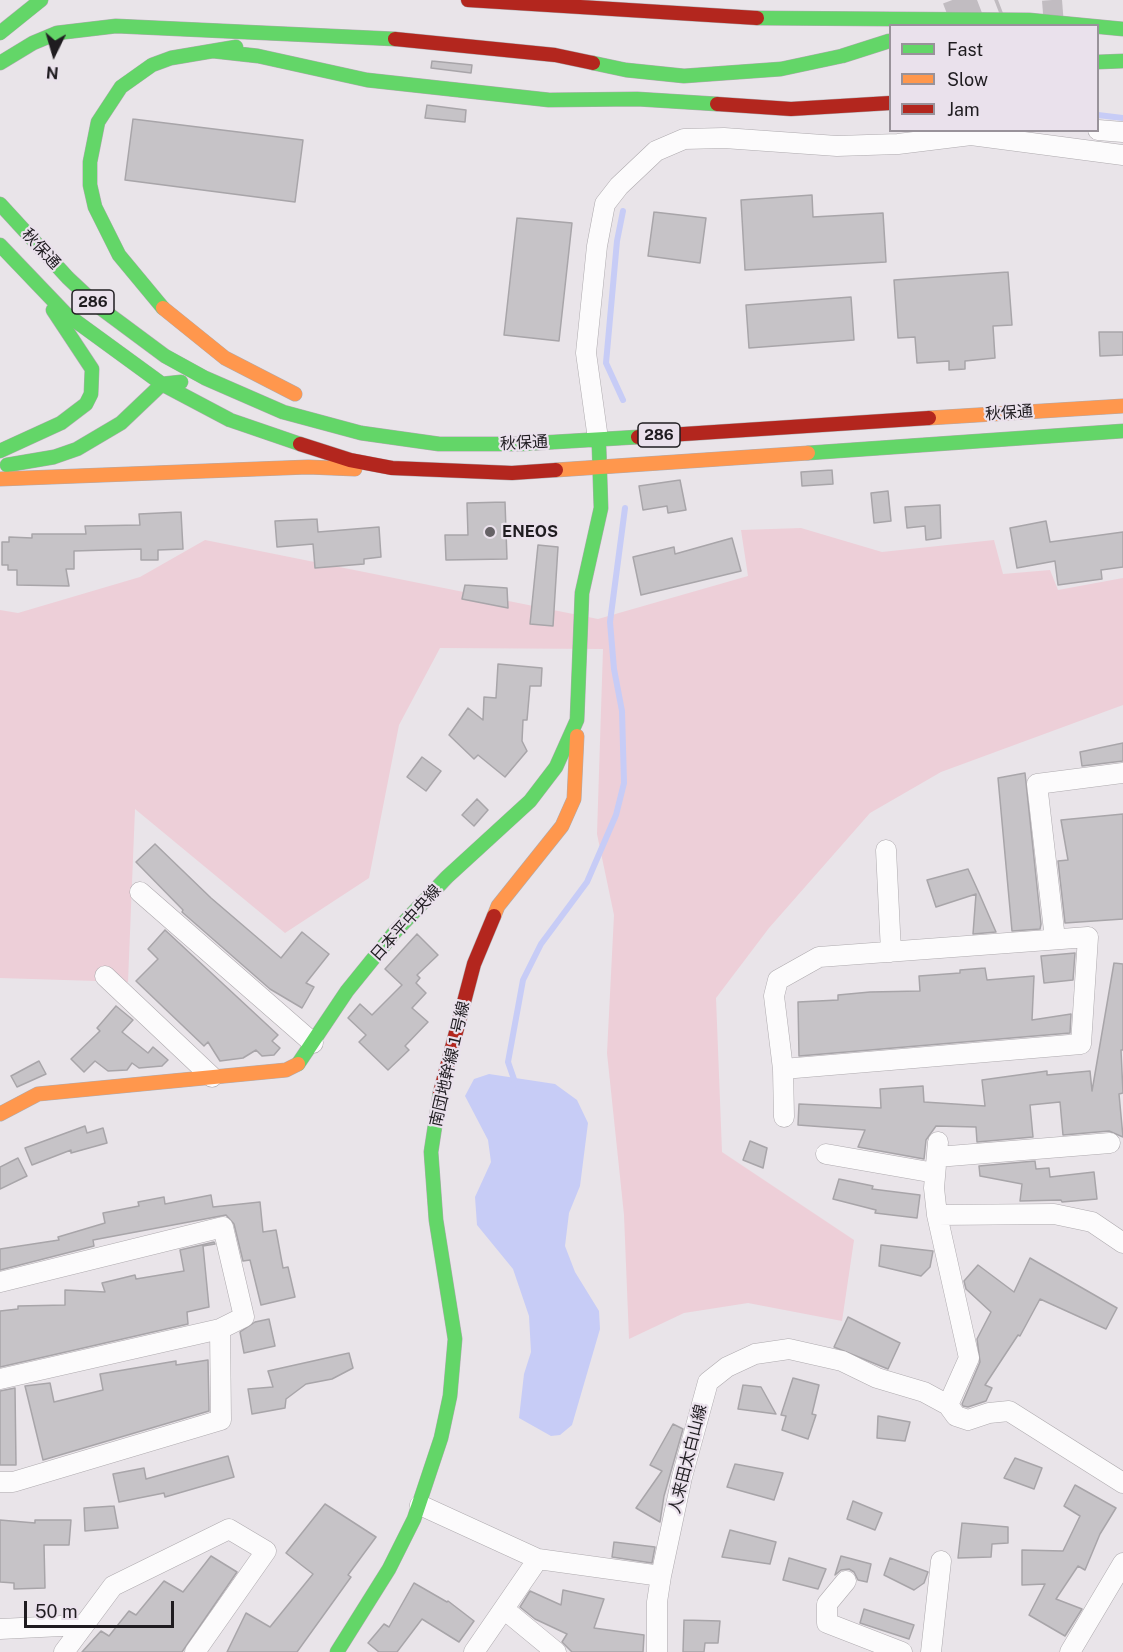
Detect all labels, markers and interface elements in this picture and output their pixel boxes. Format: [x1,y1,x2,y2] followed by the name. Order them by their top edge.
[24,24,84,84] north arrow
[889,24,1099,132] legend
[947,39,983,60] text: Fast
[45,62,59,82] text: N
[947,69,988,90] text: Slow
[947,99,980,120] text: Jam
[18,225,64,273] street label: 秋保通
[72,290,114,314] road number: 286
[984,402,1034,424] street label: 秋保通
[638,423,680,447] road number: 286
[500,432,548,454] street label: 秋保通
[502,522,558,542] place label: ENEOS
[483,525,497,539] marker: ENEOS
[367,881,445,965] street label: 日本平中央線
[426,999,474,1129] street label: 南団地幹線１号線
[665,1402,711,1516] street label: 人来田太白山線
[27,1589,177,1627] scale bar
[35,1601,78,1622] text: 50 m

